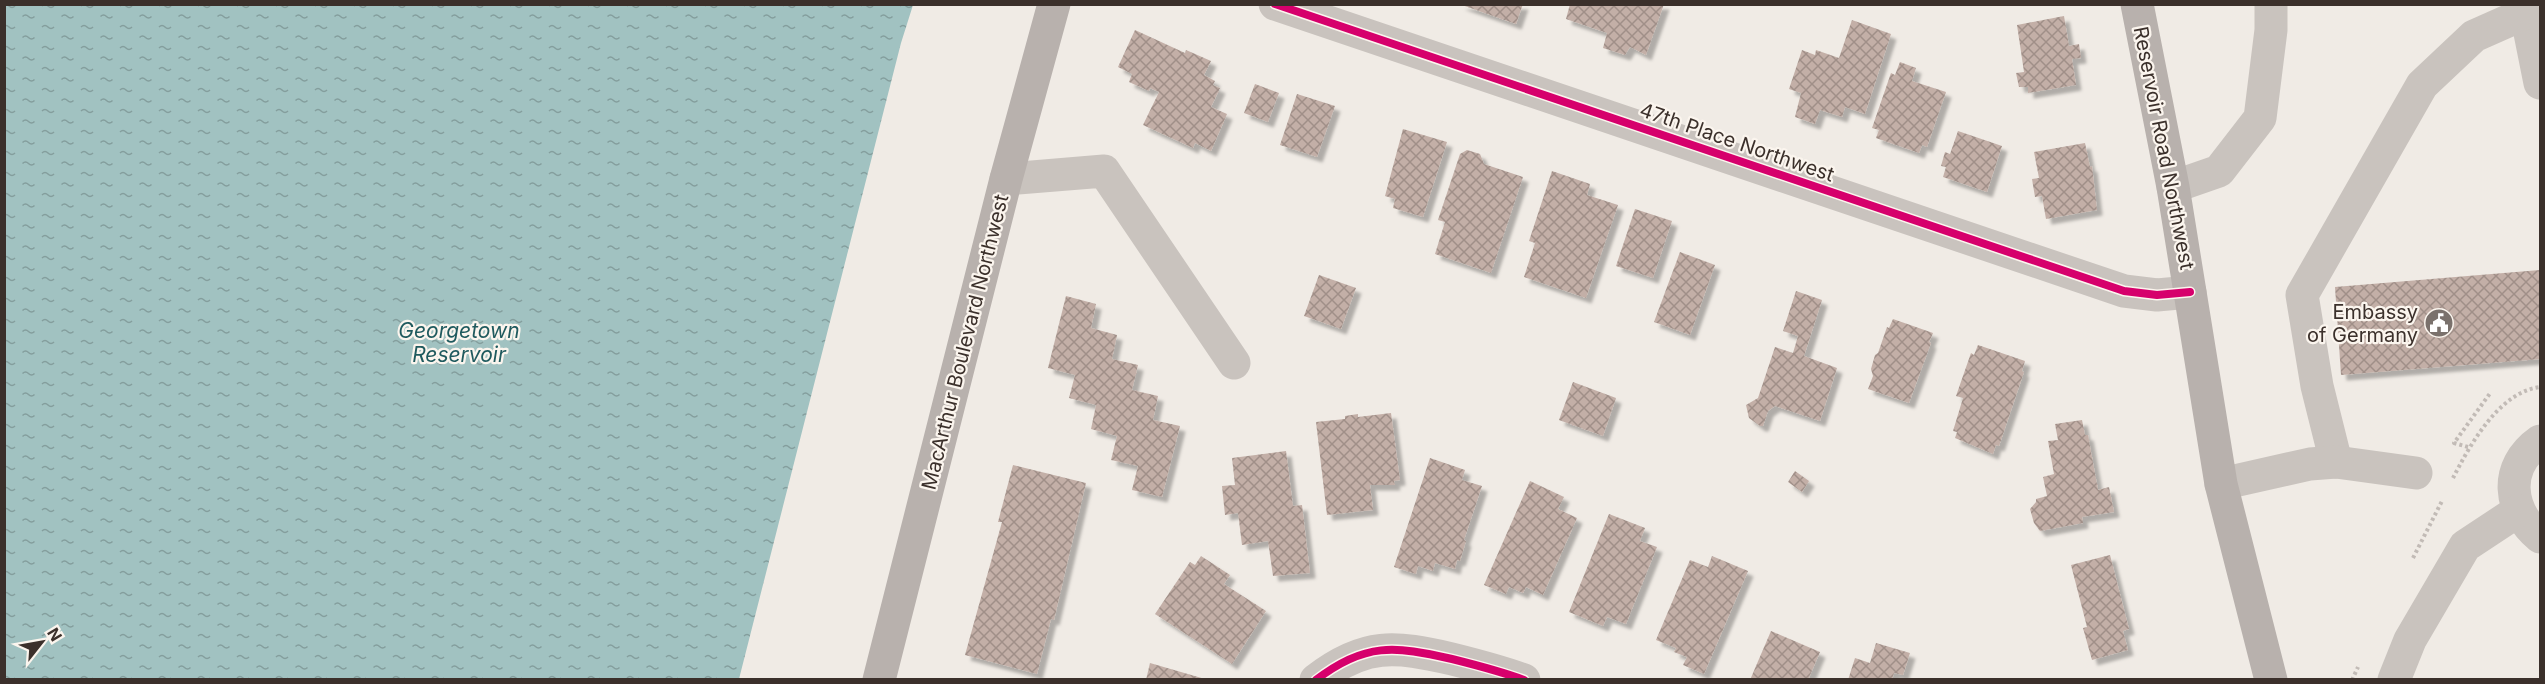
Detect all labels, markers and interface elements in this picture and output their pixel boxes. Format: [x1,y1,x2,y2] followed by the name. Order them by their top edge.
[2129,24,2199,272] street label: Reservoir Road Northwest
[1637,97,1838,187] street label: 47th Place Northwest
[917,191,1013,492] street label: MacArthur Boulevard Northwest
[2307,300,2418,347] place label: Embassy of Germany
[2423,307,2455,339] public building icon: Embassy of Germany
[398,318,520,367] water label: Georgetown Reservoir
[12,612,72,672] north arrow
[43,624,67,645] text: N

